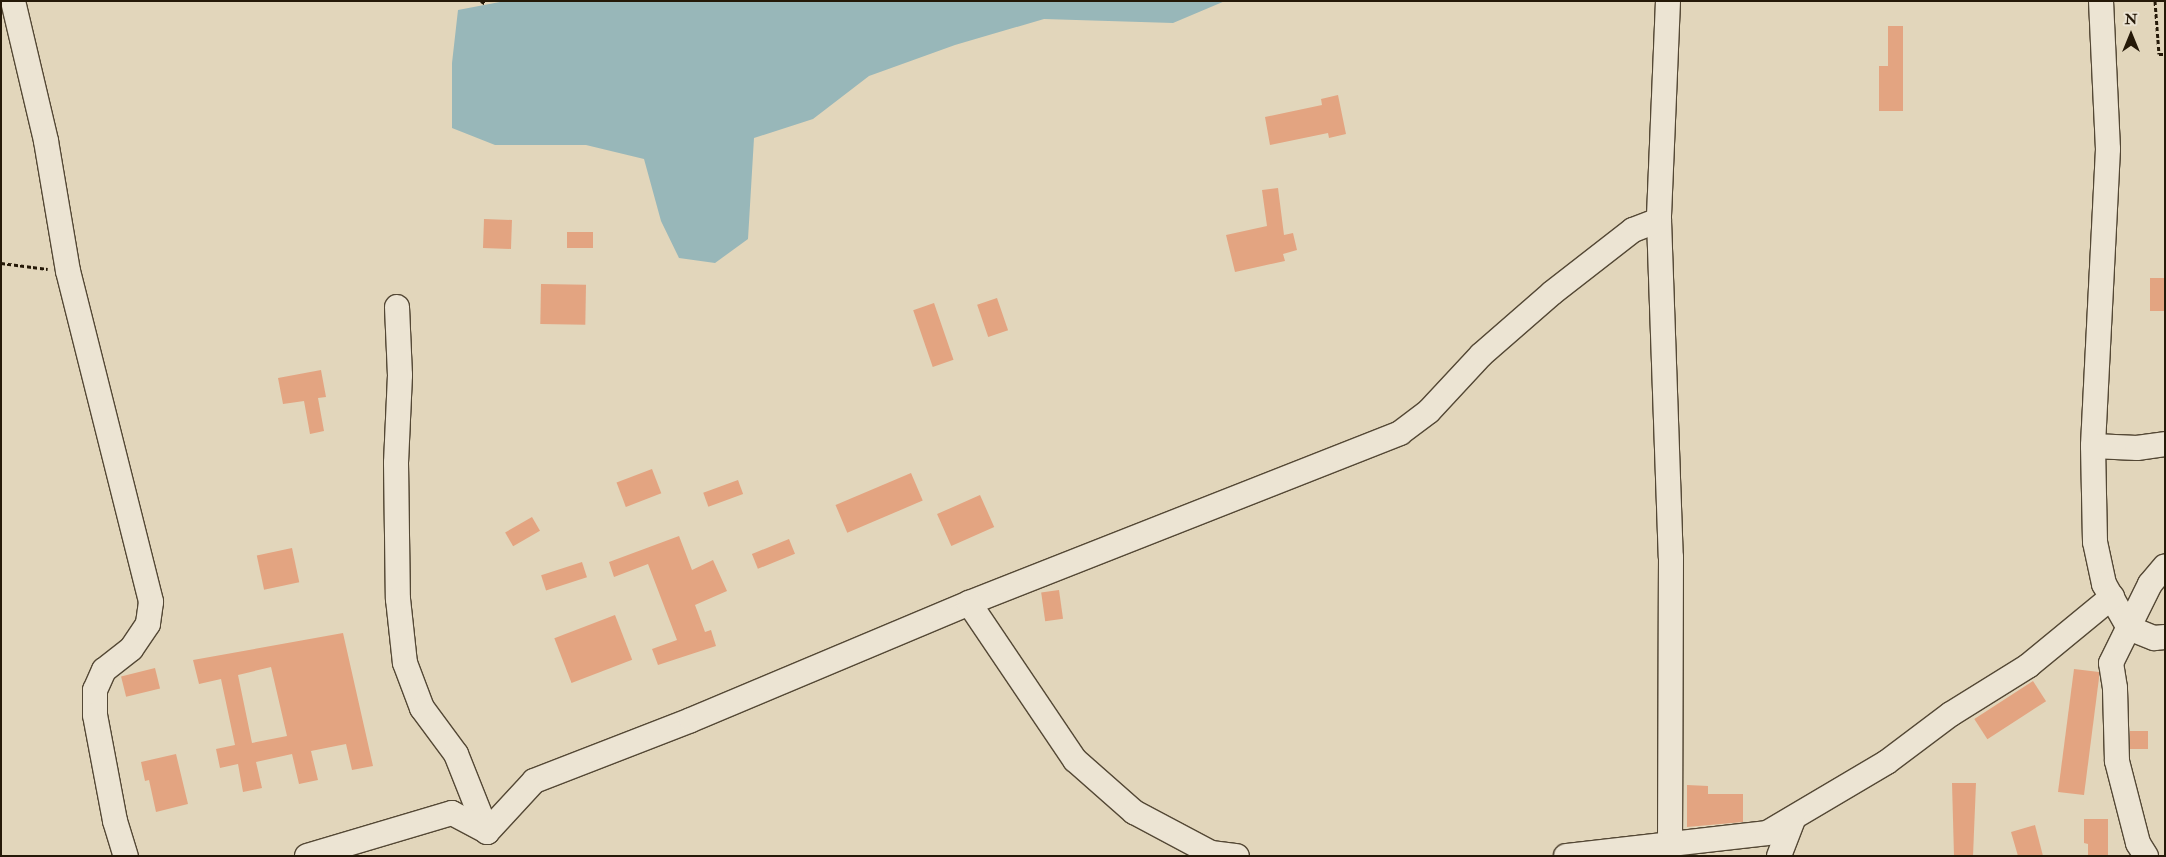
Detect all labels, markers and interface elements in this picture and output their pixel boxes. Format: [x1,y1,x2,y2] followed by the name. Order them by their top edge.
[2106,10,2156,60] north arrow
[2125,11,2137,28] text: N

